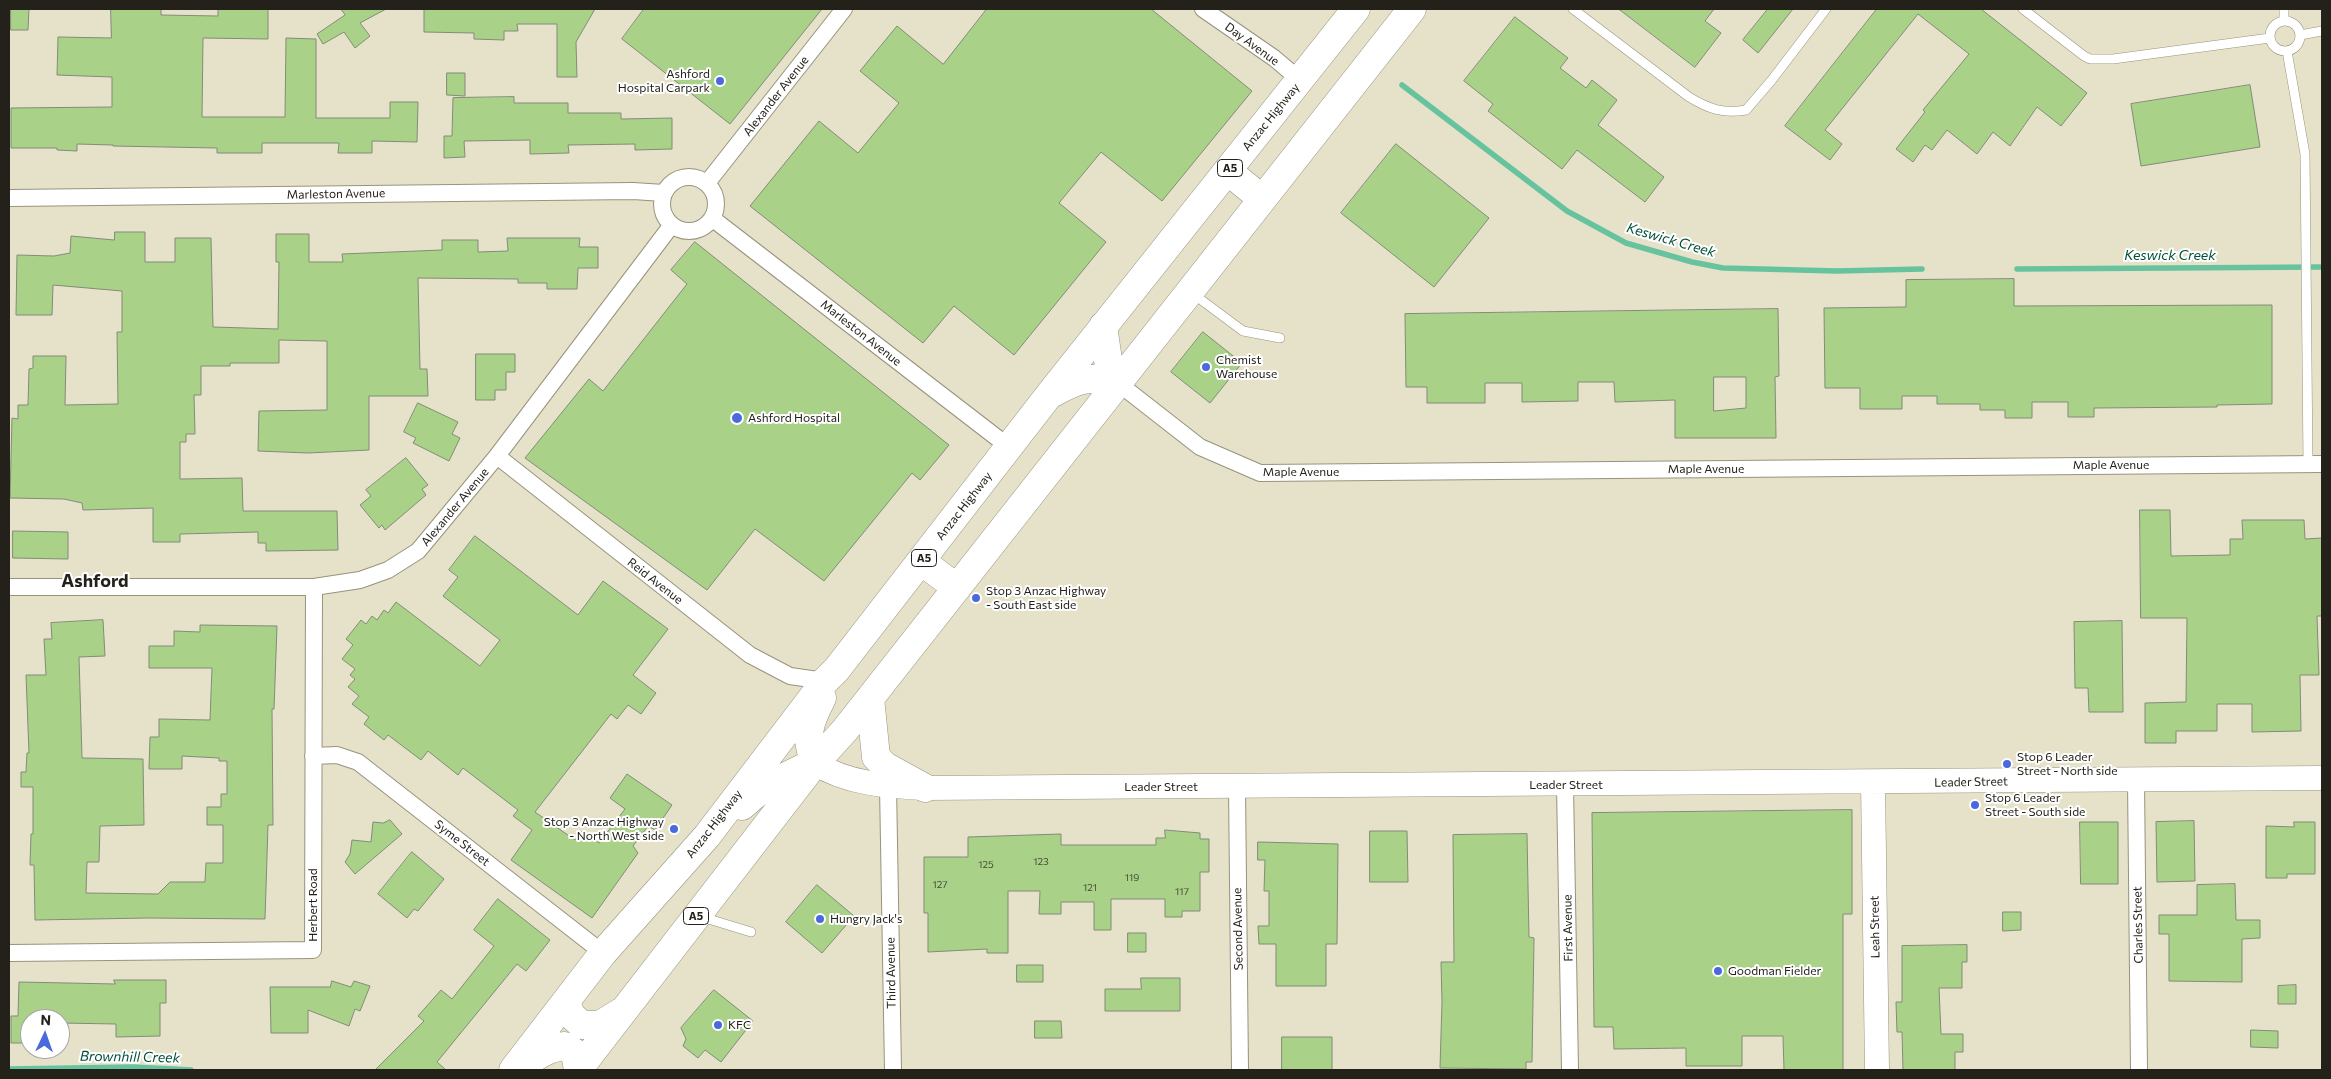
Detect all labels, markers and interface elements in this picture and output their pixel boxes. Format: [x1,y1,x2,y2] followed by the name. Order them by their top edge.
[1222,20,1282,68] street label: Day Avenue
[740,53,812,139] street label: Alexander Avenue
[618,67,710,95] place label: Ashford Hospital Carpark
[714,75,726,87] marker: Ashford Hospital Carpark
[1239,80,1303,154] street label: Anzac Highway
[1218,160,1242,177] road number: A5
[287,186,385,202] street label: Marleston Avenue
[1625,219,1717,261] water label: Keswick Creek
[2124,247,2216,263] water label: Keswick Creek
[818,297,904,369] street label: Marleston Avenue
[1216,353,1277,381] place label: Chemist Warehouse
[1200,361,1212,373] marker: Chemist Warehouse
[730,411,744,425] marker: Ashford Hospital
[748,411,840,425] place label: Ashford Hospital
[2073,458,2149,472] street label: Maple Avenue
[1668,462,1744,476] street label: Maple Avenue
[418,465,492,549] street label: Alexander Avenue
[1263,465,1339,479] street label: Maple Avenue
[933,469,995,543] street label: Anzac Highway
[912,550,936,566] road number: A5
[624,555,686,607] street label: Reid Avenue
[61,570,129,592] district label: Ashford
[986,584,1106,612] place label: Stop 3 Anzac Highway - South East side
[970,592,982,604] marker: Stop 3 Anzac Highway - South East side
[2017,750,2117,778] place label: Stop 6 Leader Street - North side
[2001,758,2013,770] marker: Stop 6 Leader Street - North side
[1934,774,2008,790] street label: Leader Street
[1529,778,1603,792] street label: Leader Street
[1124,780,1198,794] street label: Leader Street
[683,787,745,861] street label: Anzac Highway
[1985,791,2085,819] place label: Stop 6 Leader Street - South side
[1969,799,1981,811] marker: Stop 6 Leader Street - South side
[544,815,664,843] place label: Stop 3 Anzac Highway - North West side
[432,817,492,869] street label: Syme Street
[668,823,680,835] marker: Stop 3 Anzac Highway - North West side
[1033,856,1049,868] house number: 123
[978,859,994,871] house number: 125
[306,868,320,942] street label: Herbert Road
[1125,872,1139,884] house number: 119
[932,879,948,891] house number: 127
[1083,882,1097,894] house number: 121
[1175,886,1189,898] house number: 117
[2130,886,2146,964] street label: Charles Street
[1230,888,1246,970] street label: Second Avenue
[1560,894,1576,962] street label: First Avenue
[1867,896,1883,958] street label: Leah Street
[684,908,708,924] road number: A5
[830,912,902,926] place label: Hungry Jack's
[814,913,826,925] marker: Hungry Jack's
[883,937,899,1009] street label: Third Avenue
[1728,964,1821,978] place label: Goodman Fielder
[1712,965,1724,977] marker: Goodman Fielder
[20,1009,70,1059] north arrow
[40,1011,51,1028] text: N
[728,1018,751,1032] place label: KFC
[712,1019,724,1031] marker: KFC
[80,1048,180,1066] water label: Brownhill Creek

